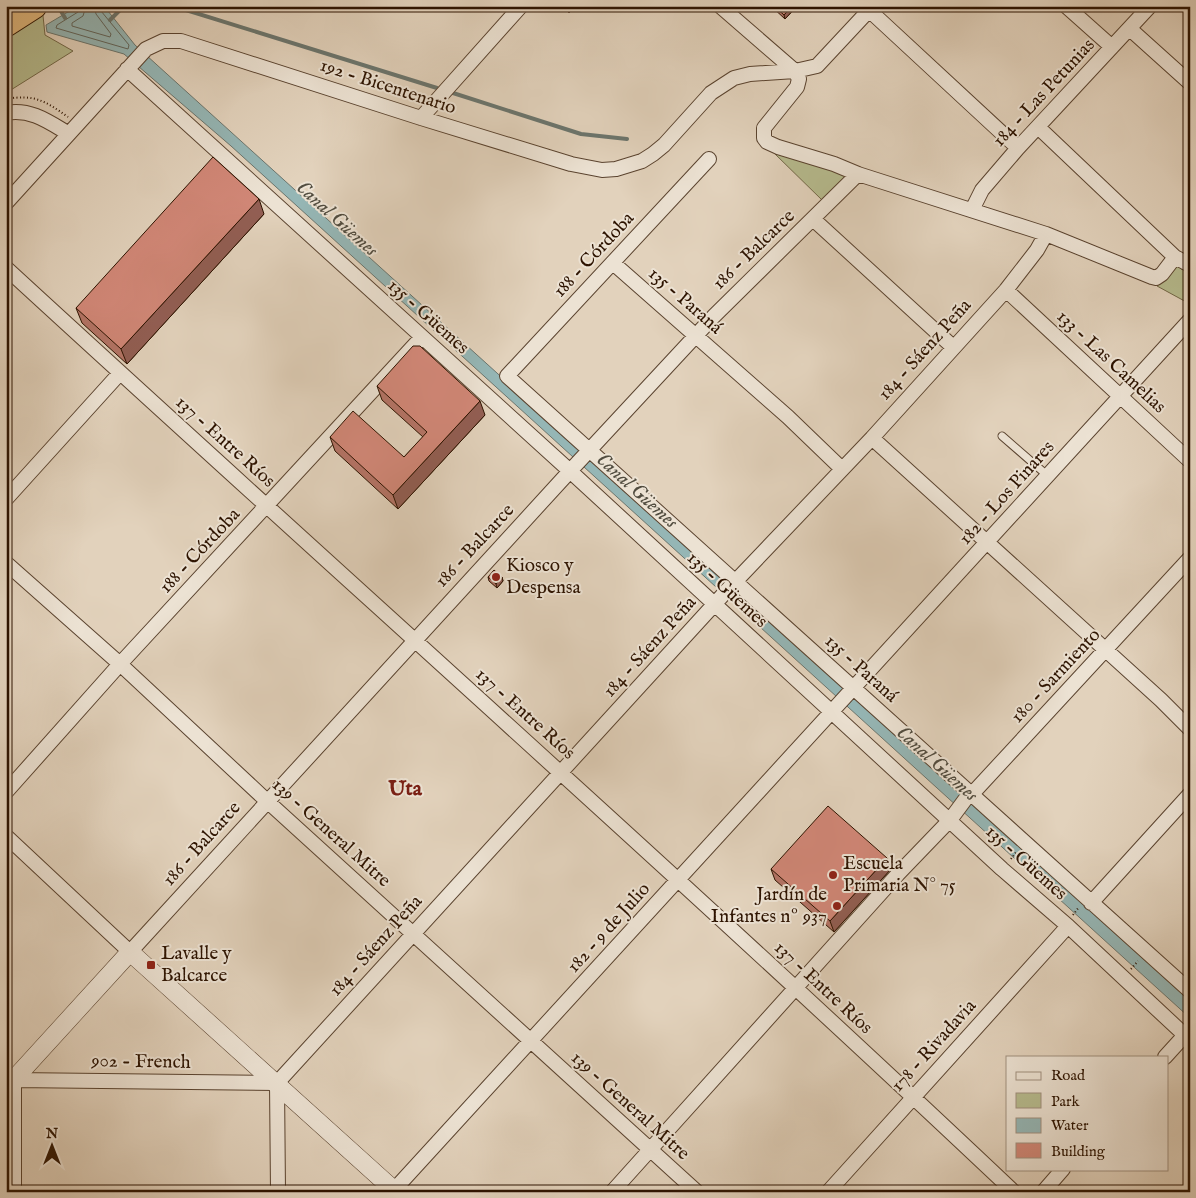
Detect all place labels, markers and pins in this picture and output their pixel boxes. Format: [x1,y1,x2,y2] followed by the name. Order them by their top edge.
[506,554,581,600] place label: Kiosco y Despensa
[490,571,502,583] marker: Kiosco y Despensa
[843,852,956,898] place label: Escuela Primaria N° 75
[827,869,839,881] marker: Escuela Primaria N° 75
[711,883,827,929] place label: Jardín de Infantes nº 937
[831,900,843,912] marker: Jardín de Infantes nº 937
[161,942,232,988] place label: Lavalle y Balcarce
[145,959,157,971] marker: Lavalle y Balcarce

